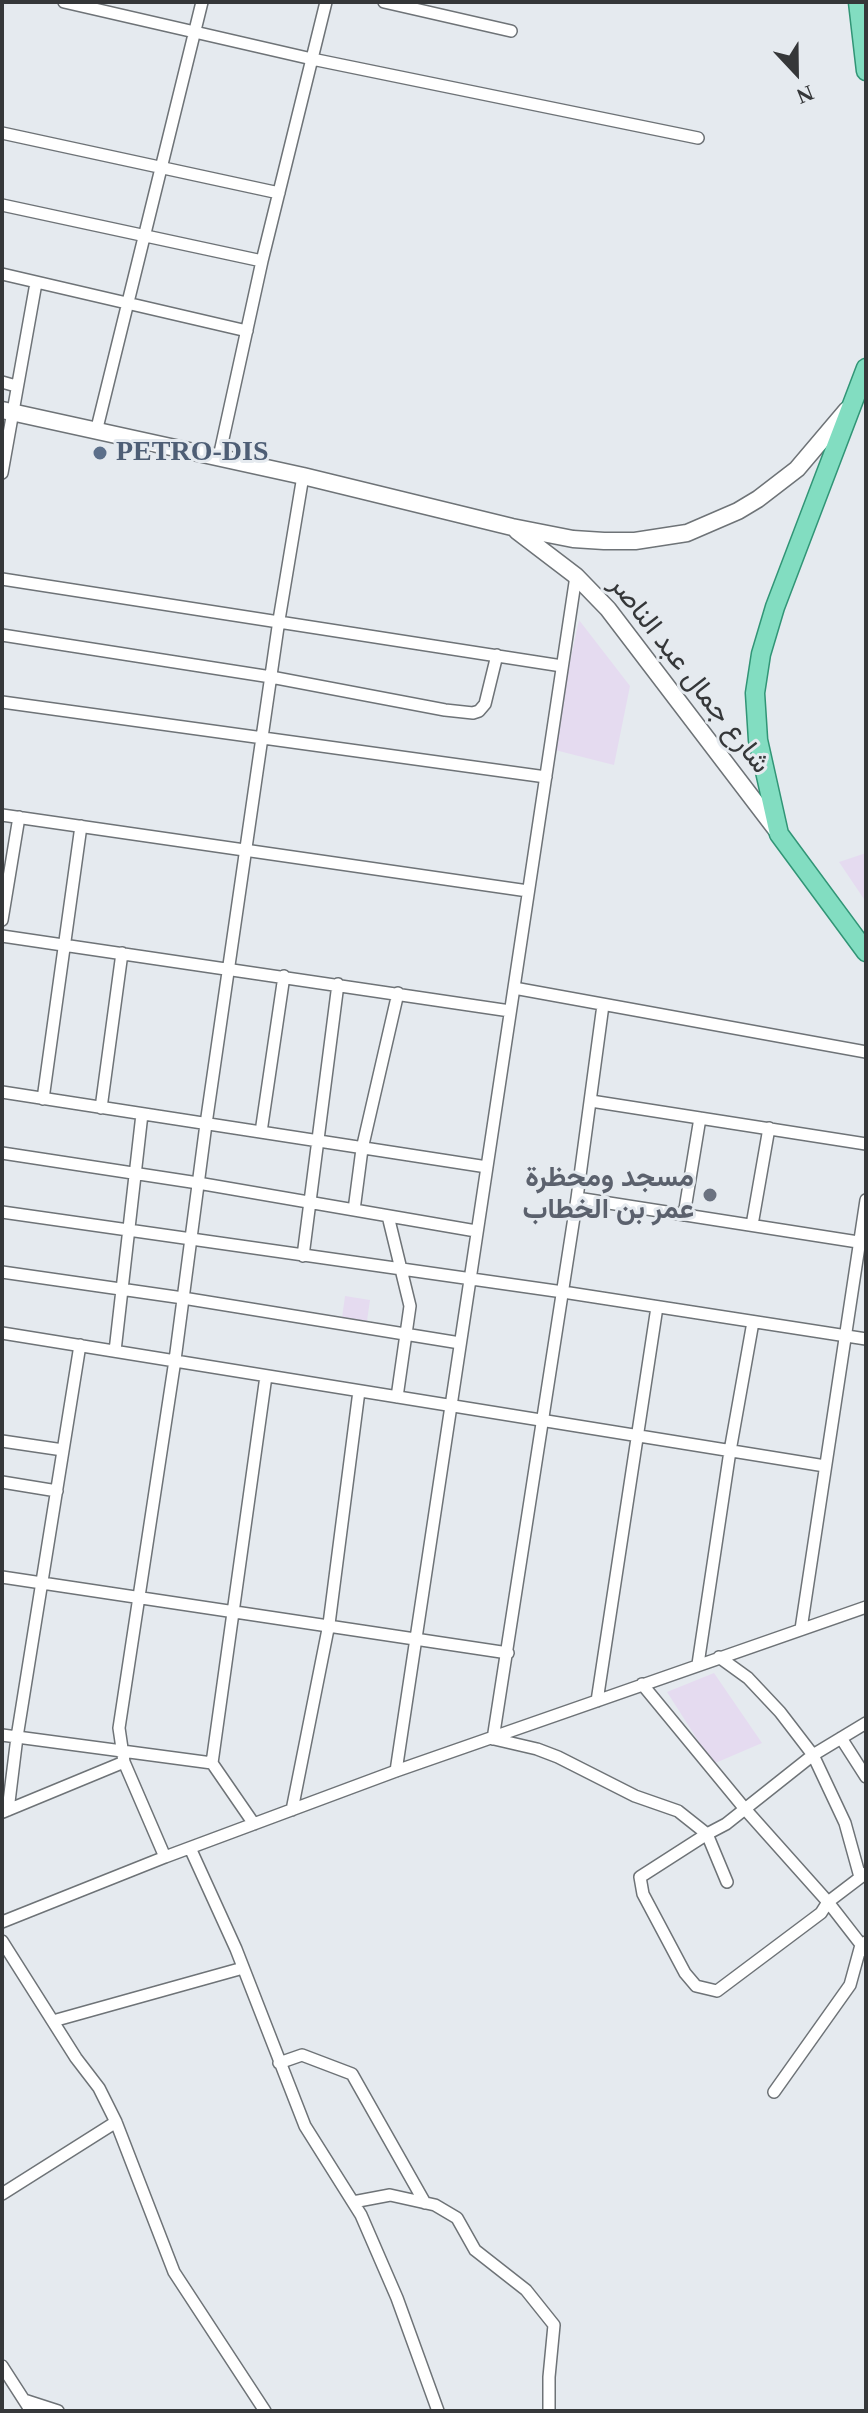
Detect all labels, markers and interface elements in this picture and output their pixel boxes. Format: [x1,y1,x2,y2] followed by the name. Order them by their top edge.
[756,32,836,112] north arrow
[793,80,817,109] text: N
[116,436,268,470] place label: PETRO-DIS
[91,444,109,462] marker: PETRO-DIS
[601,569,777,781] street label: شارع جمال عبد الناصر
[523,1162,694,1228] place label: مسجد ومحظرة عمر بن الخطاب
[701,1186,719,1204] marker: مسجد ومحظرة عمر بن الخطاب

